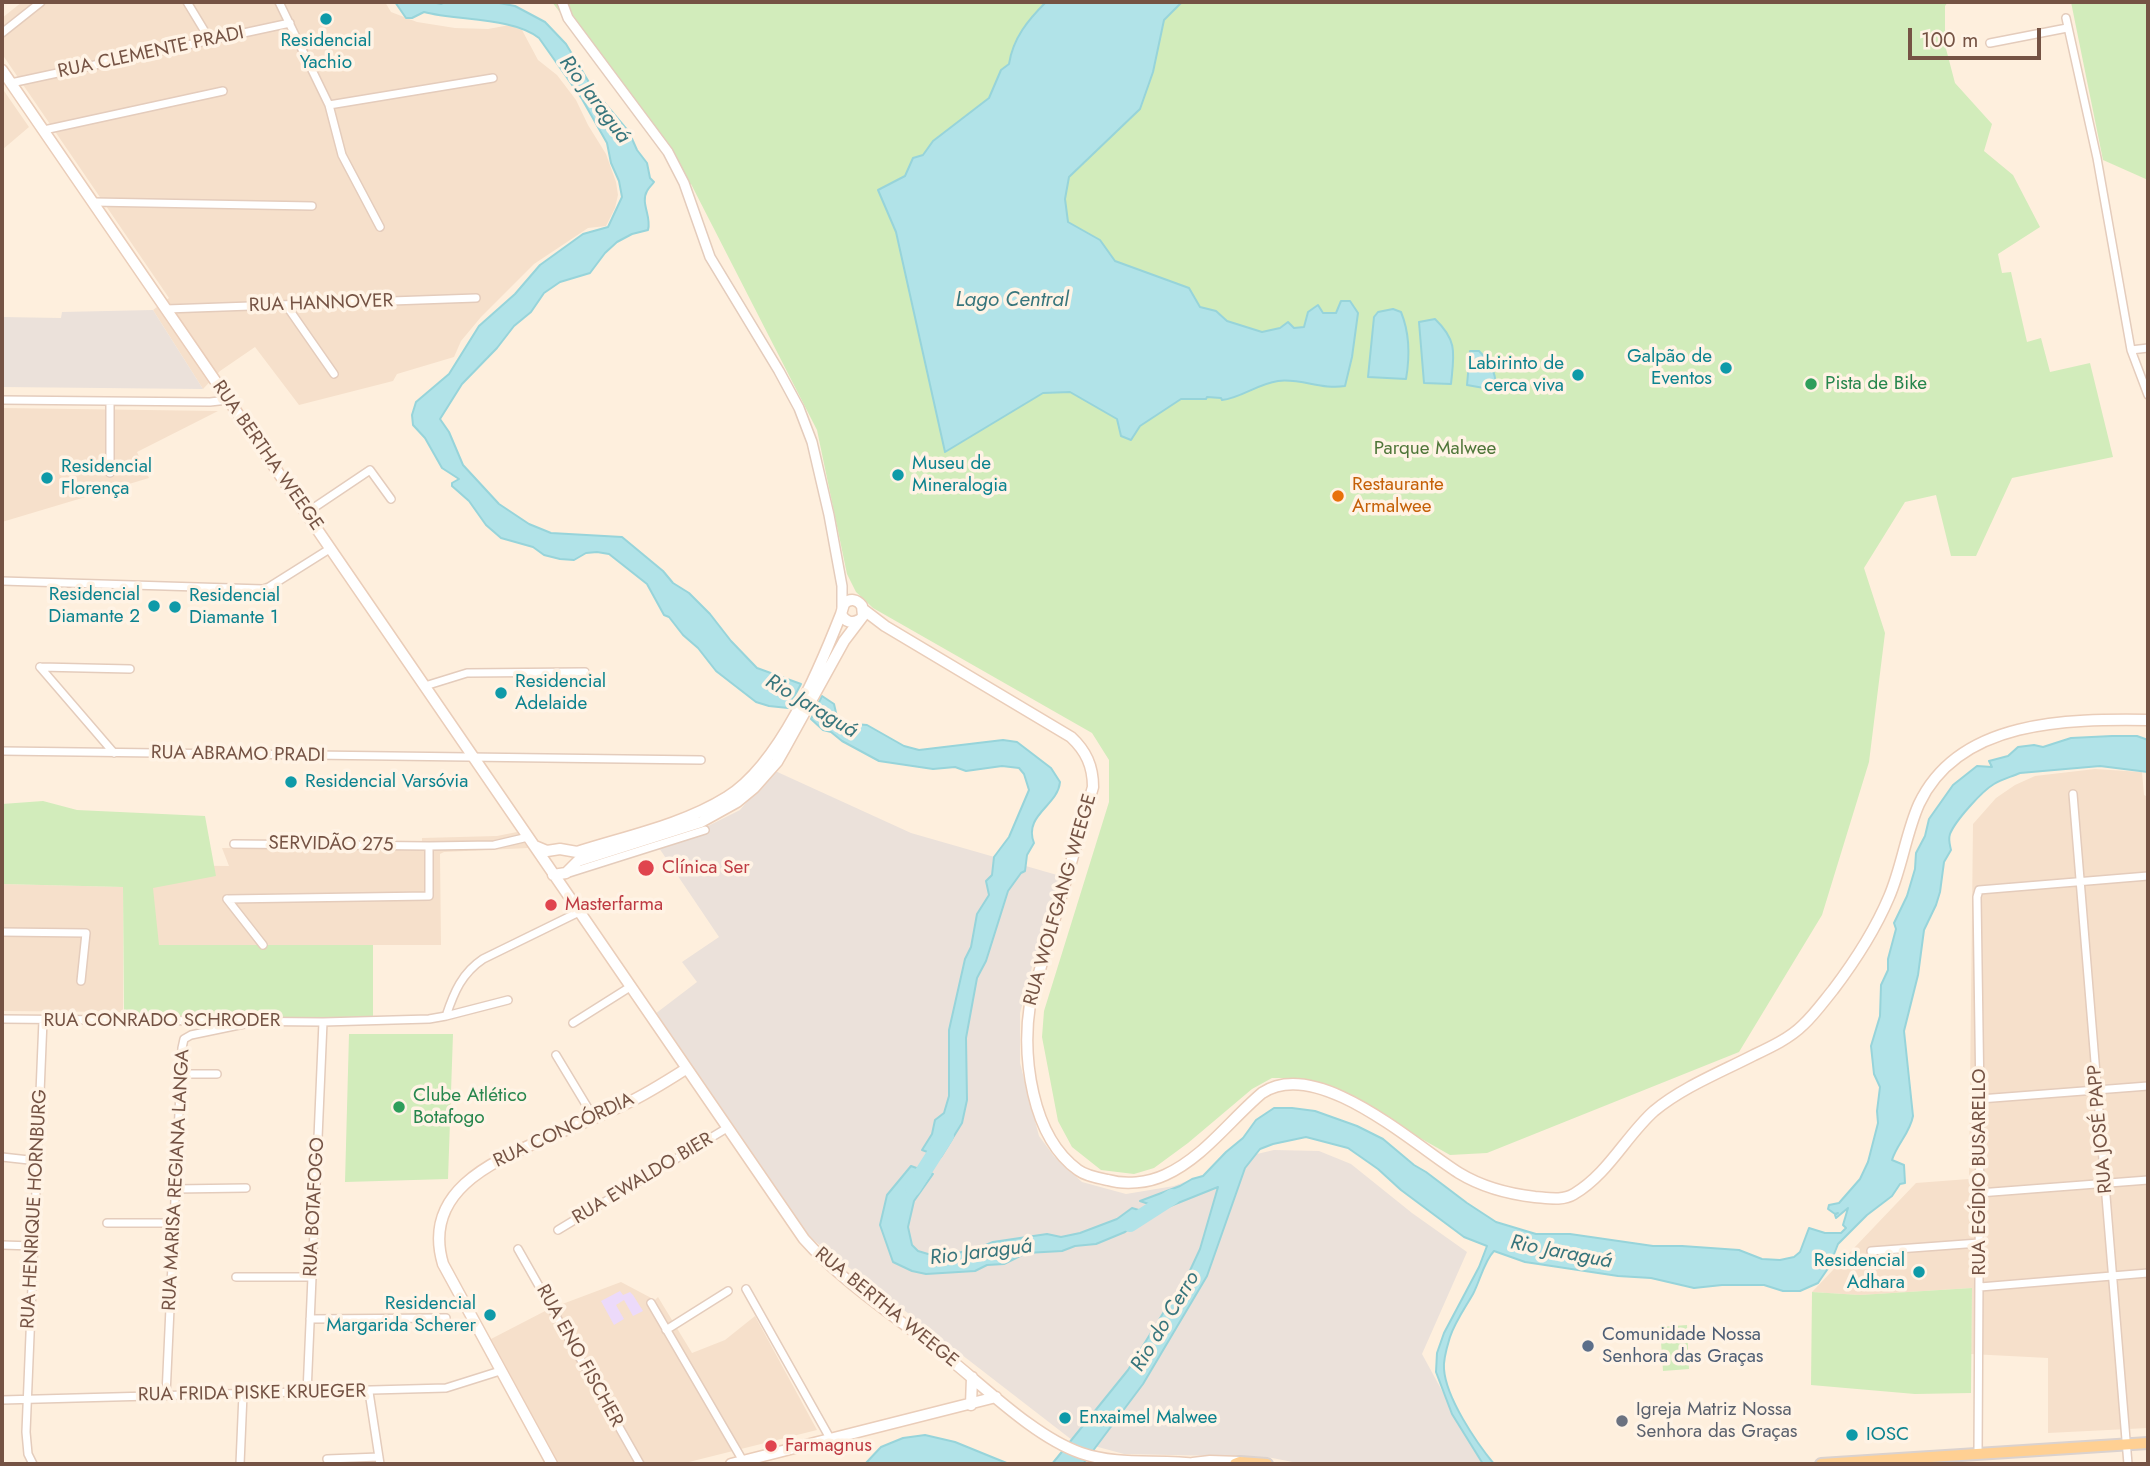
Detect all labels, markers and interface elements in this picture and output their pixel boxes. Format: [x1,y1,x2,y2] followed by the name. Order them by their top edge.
[318,11,334,27] marker: Residencial Yachio
[1912,14,2045,58] scale bar
[56,22,246,84] street label: RUA CLEMENTE PRADI
[1921,25,1978,55] text: 100 m
[280,30,372,74] place label: Residencial Yachio
[553,51,635,149] water label: Rio Jaraguá
[955,288,1069,314] water label: Lago Central
[248,290,394,318] street label: RUA HANNOVER
[1627,346,1712,390] place label: Galpão de Eventos
[1468,353,1564,397] place label: Labirinto de cerca viva
[1718,360,1734,376] marker: Galpão de Eventos
[1570,367,1586,383] marker: Labirinto de cerca viva
[1825,373,1927,395] place label: Pista de Bike
[1803,376,1819,392] marker: Pista de Bike
[207,377,327,535] street label: RUA BERTHA WEEGE
[1374,438,1496,460] park label: Parque Malwee
[912,453,1007,497] place label: Museu de Mineralogia
[61,456,152,500] place label: Residencial Florença
[890,467,906,483] marker: Museu de Mineralogia
[39,470,55,486] marker: Residencial Florença
[1352,474,1444,518] place label: Restaurante Armalwee
[1330,488,1346,504] marker: Restaurante Armalwee
[48,584,140,628] place label: Residencial Diamante 2
[189,585,280,629] place label: Residencial Diamante 1
[146,598,162,614] marker: Residencial Diamante 2
[167,599,183,615] marker: Residencial Diamante 1
[760,670,862,744] water label: Rio Jaraguá
[515,671,606,715] place label: Residencial Adelaide
[493,685,509,701] marker: Residencial Adelaide
[151,742,325,768] street label: RUA ABRAMO PRADI
[305,771,468,793] place label: Residencial Varsóvia
[283,774,299,790] marker: Residencial Varsóvia
[1020,792,1102,1008] street label: RUA WOLFGANG WEEGE
[268,833,394,857] street label: SERVIDÃO 275
[662,857,750,879] place label: Clínica Ser
[636,858,656,878] marker: Clínica Ser
[565,894,663,916] place label: Masterfarma
[543,897,559,913] marker: Masterfarma
[43,1010,281,1032] street label: RUA CONRADO SCHRODER
[159,1049,195,1311] street label: RUA MARISA REGIANA LANGA
[2084,1064,2118,1194] street label: RUA JOSÉ PAPP
[1969,1069,1991,1275] street label: RUA EGÍDIO BUSARELLO
[413,1085,527,1129] place label: Clube Atlético Botafogo
[490,1088,638,1174] street label: RUA CONCÓRDIA
[17,1089,53,1329] street label: RUA HENRIQUE HORNBURG
[391,1099,407,1115] marker: Clube Atlético Botafogo
[569,1128,717,1230] street label: RUA EWALDO BIER
[300,1137,330,1277] street label: RUA BOTAFOGO
[1508,1231,1614,1275] water label: Rio Jaraguá
[928,1234,1034,1272] water label: Rio Jaraguá
[810,1243,962,1373] street label: RUA BERTHA WEEGE
[1814,1250,1905,1294] place label: Residencial Adhara
[1911,1264,1927,1280] marker: Residencial Adhara
[1126,1267,1206,1377] water label: Rio do Cerro
[531,1281,627,1431] street label: RUA ENO FISCHER
[326,1293,476,1337] place label: Residencial Margarida Scherer
[482,1307,498,1323] marker: Residencial Margarida Scherer
[1602,1324,1763,1368] place label: Comunidade Nossa Senhora das Graças
[1580,1338,1596,1354] marker: Comunidade Nossa Senhora das Graças
[138,1381,366,1407] street label: RUA FRIDA PISKE KRUEGER
[1636,1399,1797,1443] place label: Igreja Matriz Nossa Senhora das Graças
[1079,1407,1217,1429] place label: Enxaimel Malwee
[1057,1410,1073,1426] marker: Enxaimel Malwee
[1614,1413,1630,1429] marker: Igreja Matriz Nossa Senhora das Graças
[1866,1424,1909,1446] place label: IOSC
[1844,1427,1860,1443] marker: IOSC
[785,1435,872,1457] place label: Farmagnus
[763,1438,779,1454] marker: Farmagnus

